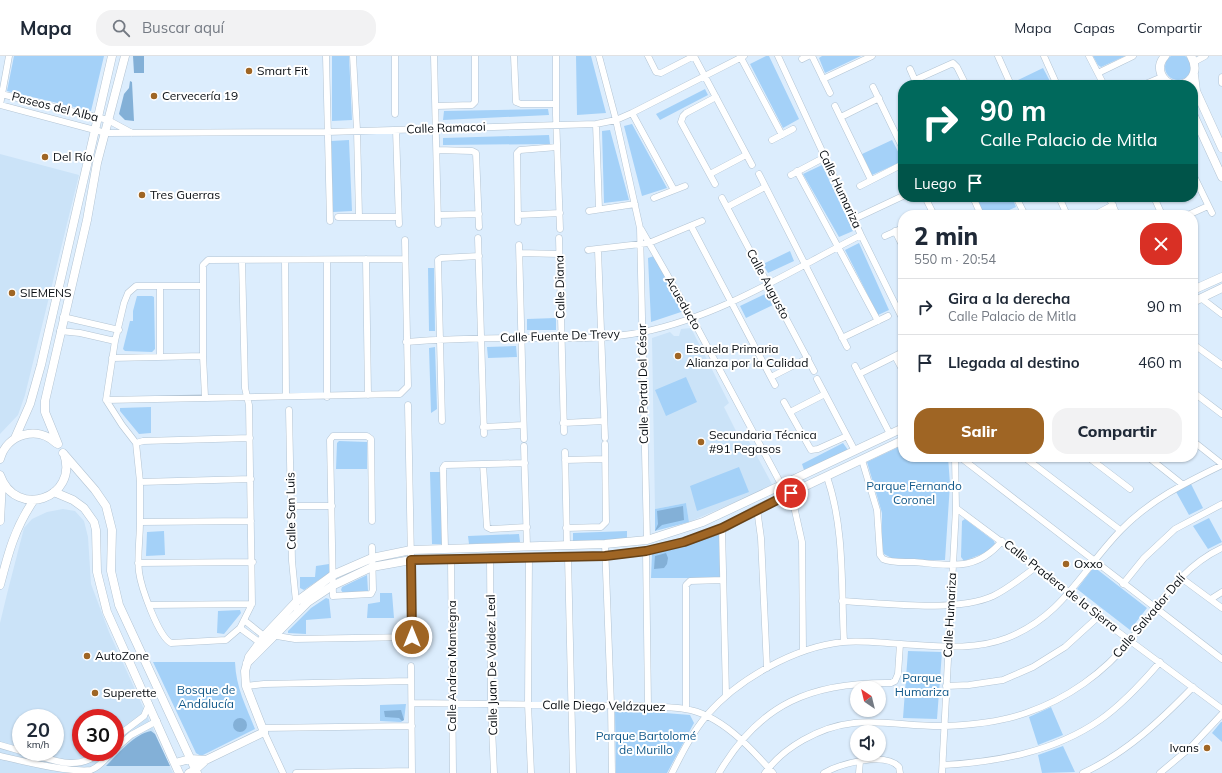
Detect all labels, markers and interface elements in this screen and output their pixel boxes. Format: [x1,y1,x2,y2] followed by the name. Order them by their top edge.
[96,10,376,46] search box
[20,16,72,40] text: Mapa
[110,17,132,39] icon: search
[142,18,224,37] text: Buscar aquí
[1014,19,1052,37] text: Mapa
[1074,19,1115,37] text: Capas
[1137,19,1202,37] text: Compartir
[257,63,308,78] place label: Smart Fit
[244,66,254,76] marker: Smart Fit
[10,88,100,125] street label: Paseos del Alba
[162,88,238,103] place label: Cervecería 19
[149,91,159,101] marker: Cervecería 19
[980,93,1046,128] text: 90 m
[914,96,966,148] icon: right
[406,119,486,136] street label: Calle Ramacoi
[980,128,1158,151] text: Calle Palacio de Mitla
[816,147,865,230] street label: Calle Humariza
[53,149,93,164] place label: Del Río
[40,152,50,162] marker: Del Río
[964,172,986,194] icon: arrive
[914,174,956,193] text: Luego
[150,187,220,202] place label: Tres Guerras
[137,190,147,200] marker: Tres Guerras
[914,221,978,251] text: 2 min
[1140,223,1182,265] button: close
[744,246,793,322] street label: Calle Augusto
[914,251,996,267] text: 550 m · 20:54
[551,255,568,319] street label: Calle Diana
[662,273,705,332] street label: Acueducto
[20,285,71,300] place label: SIEMENS
[7,288,17,298] marker: SIEMENS
[948,289,1070,308] text: Gira a la derecha
[914,296,936,318] icon: right
[1147,297,1182,316] text: 90 m
[948,308,1076,324] text: Calle Palacio de Mitla
[634,323,651,444] street label: Calle Portal Del César
[500,326,621,345] street label: Calle Fuente De Trevy
[686,341,809,370] place label: Escuela Primaria Alianza por la Calidad
[673,351,683,361] marker: Escuela Primaria Alianza por la Calidad
[914,352,936,374] icon: arrive
[948,353,1080,372] text: Llegada al destino
[1138,353,1182,372] text: 460 m
[914,408,1044,454] button: Salir
[1052,408,1182,454] button: Compartir
[709,427,817,456] place label: Secundaria Técnica #91 Pegasos
[696,437,706,447] marker: Secundaria Técnica #91 Pegasos
[282,472,299,550] street label: Calle San Luis
[774,476,808,510] pin
[866,478,962,507] park label: Parque Fernando Coronel
[780,482,802,504] icon: arrive
[1001,536,1121,635] street label: Calle Pradera de la Sierra
[1074,556,1103,571] place label: Oxxo
[1061,559,1071,569] marker: Oxxo
[1109,570,1189,661] street label: Calle Salvador Dalí
[940,572,959,658] street label: Calle Humariza
[483,594,500,736] street label: Calle Juan De Valdez Leal
[444,600,459,732] street label: Calle Andrea Mantegna
[391,616,433,658] position arrow
[95,648,149,663] place label: AutoZone
[82,651,92,661] marker: AutoZone
[895,670,949,699] park label: Parque Humariza
[850,681,886,717] north arrow
[850,681,886,761] map controls
[177,682,235,711] park label: Bosque de Andalucía
[103,685,157,700] place label: Superette
[90,688,100,698] marker: Superette
[542,697,666,714] street label: Calle Diego Velázquez
[72,709,124,761] speed limit sign: 30
[26,717,50,742] text: 20
[850,725,886,761] button: sound
[596,728,696,757] park label: Parque Bartolomé de Murillo
[27,738,49,751] text: km/h
[1169,740,1199,755] place label: Ivans
[1202,743,1212,753] marker: Ivans

